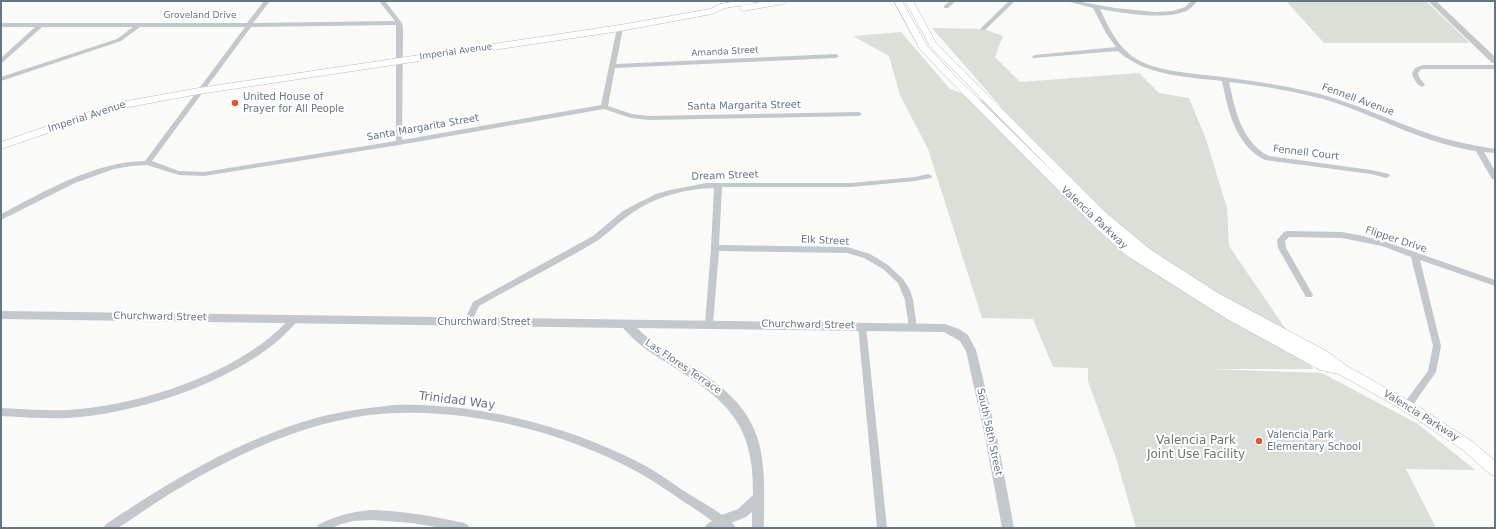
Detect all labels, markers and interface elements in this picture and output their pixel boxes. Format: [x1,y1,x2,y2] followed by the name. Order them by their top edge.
[163,11,237,21] street label: Groveland Drive
[419,42,493,62] street label: Imperial Avenue
[691,45,759,59] street label: Amanda Street
[1320,81,1396,119] street label: Fennell Avenue
[243,91,344,114] place label: United House of Prayer for All People
[230,98,240,108] marker: United House of Prayer for All People
[46,99,128,135] street label: Imperial Avenue
[687,99,801,113] street label: Santa Margarita Street
[366,112,480,144] street label: Santa Margarita Street
[1272,143,1340,163] street label: Fennell Court
[691,169,759,183] street label: Dream Street
[1058,184,1130,252] street label: Valencia Parkway
[1364,224,1428,256] street label: Flipper Drive
[800,234,850,248] street label: Elk Street
[113,310,207,324] street label: Churchward Street
[437,316,531,328] street label: Churchward Street
[761,318,855,332] street label: Churchward Street
[643,337,723,397] street label: Las Flores Terrace
[974,387,1004,477] street label: South 58th Street
[1381,388,1461,444] street label: Valencia Parkway
[418,389,496,413] street label: Trinidad Way
[1267,429,1361,452] place label: Valencia Park Elementary School
[1147,434,1245,462] park label: Valencia Park Joint Use Facility
[1254,436,1264,446] marker: Valencia Park Elementary School

